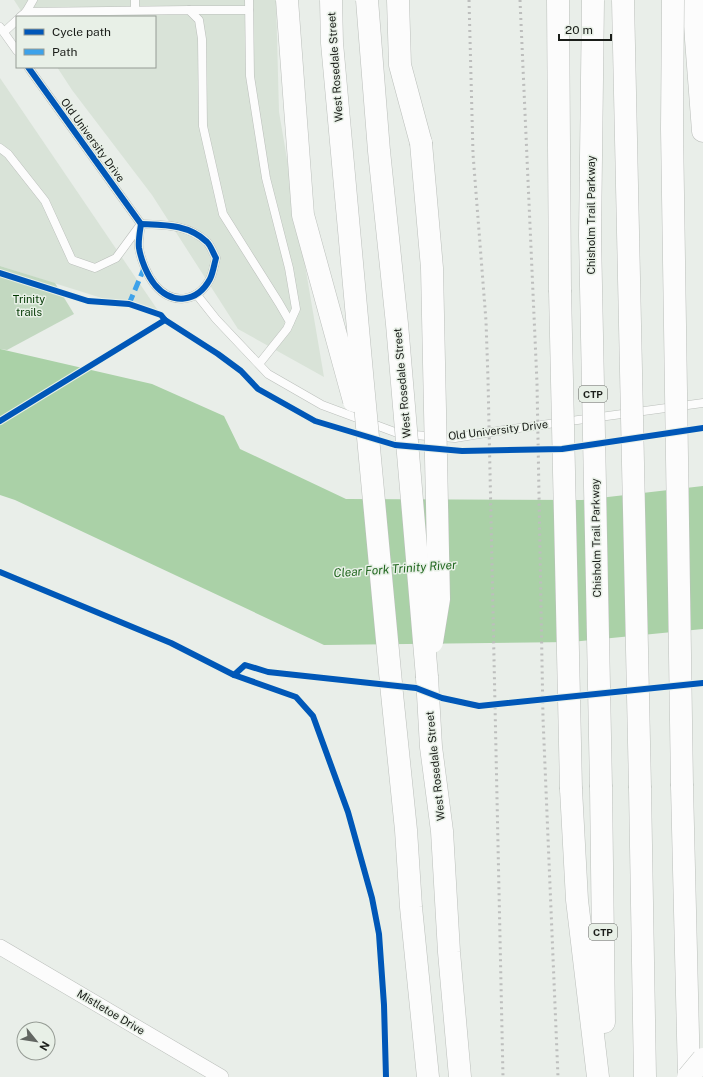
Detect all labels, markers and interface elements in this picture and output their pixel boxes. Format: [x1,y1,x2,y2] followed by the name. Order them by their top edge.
[325,11,345,123] street label: West Rosedale Street
[16,16,156,68] legend
[559,16,611,42] scale bar
[565,23,593,37] text: 20 m
[52,25,111,39] text: Cycle path
[52,45,78,59] text: Path
[59,96,127,184] street label: Old University Drive
[585,155,597,275] street label: Chisholm Trail Parkway
[13,293,45,318] park label: Trinity trails
[391,327,413,439] street label: West Rosedale Street
[579,386,607,402] road number: CTP
[447,418,549,442] street label: Old University Drive
[589,478,603,598] street label: Chisholm Trail Parkway
[333,558,457,580] water label: Clear Fork Trinity River
[423,710,447,822] street label: West Rosedale Street
[589,924,617,940] road number: CTP
[75,987,147,1037] street label: Mistletoe Drive
[16,1021,56,1061] north arrow
[37,1039,52,1053] text: N

